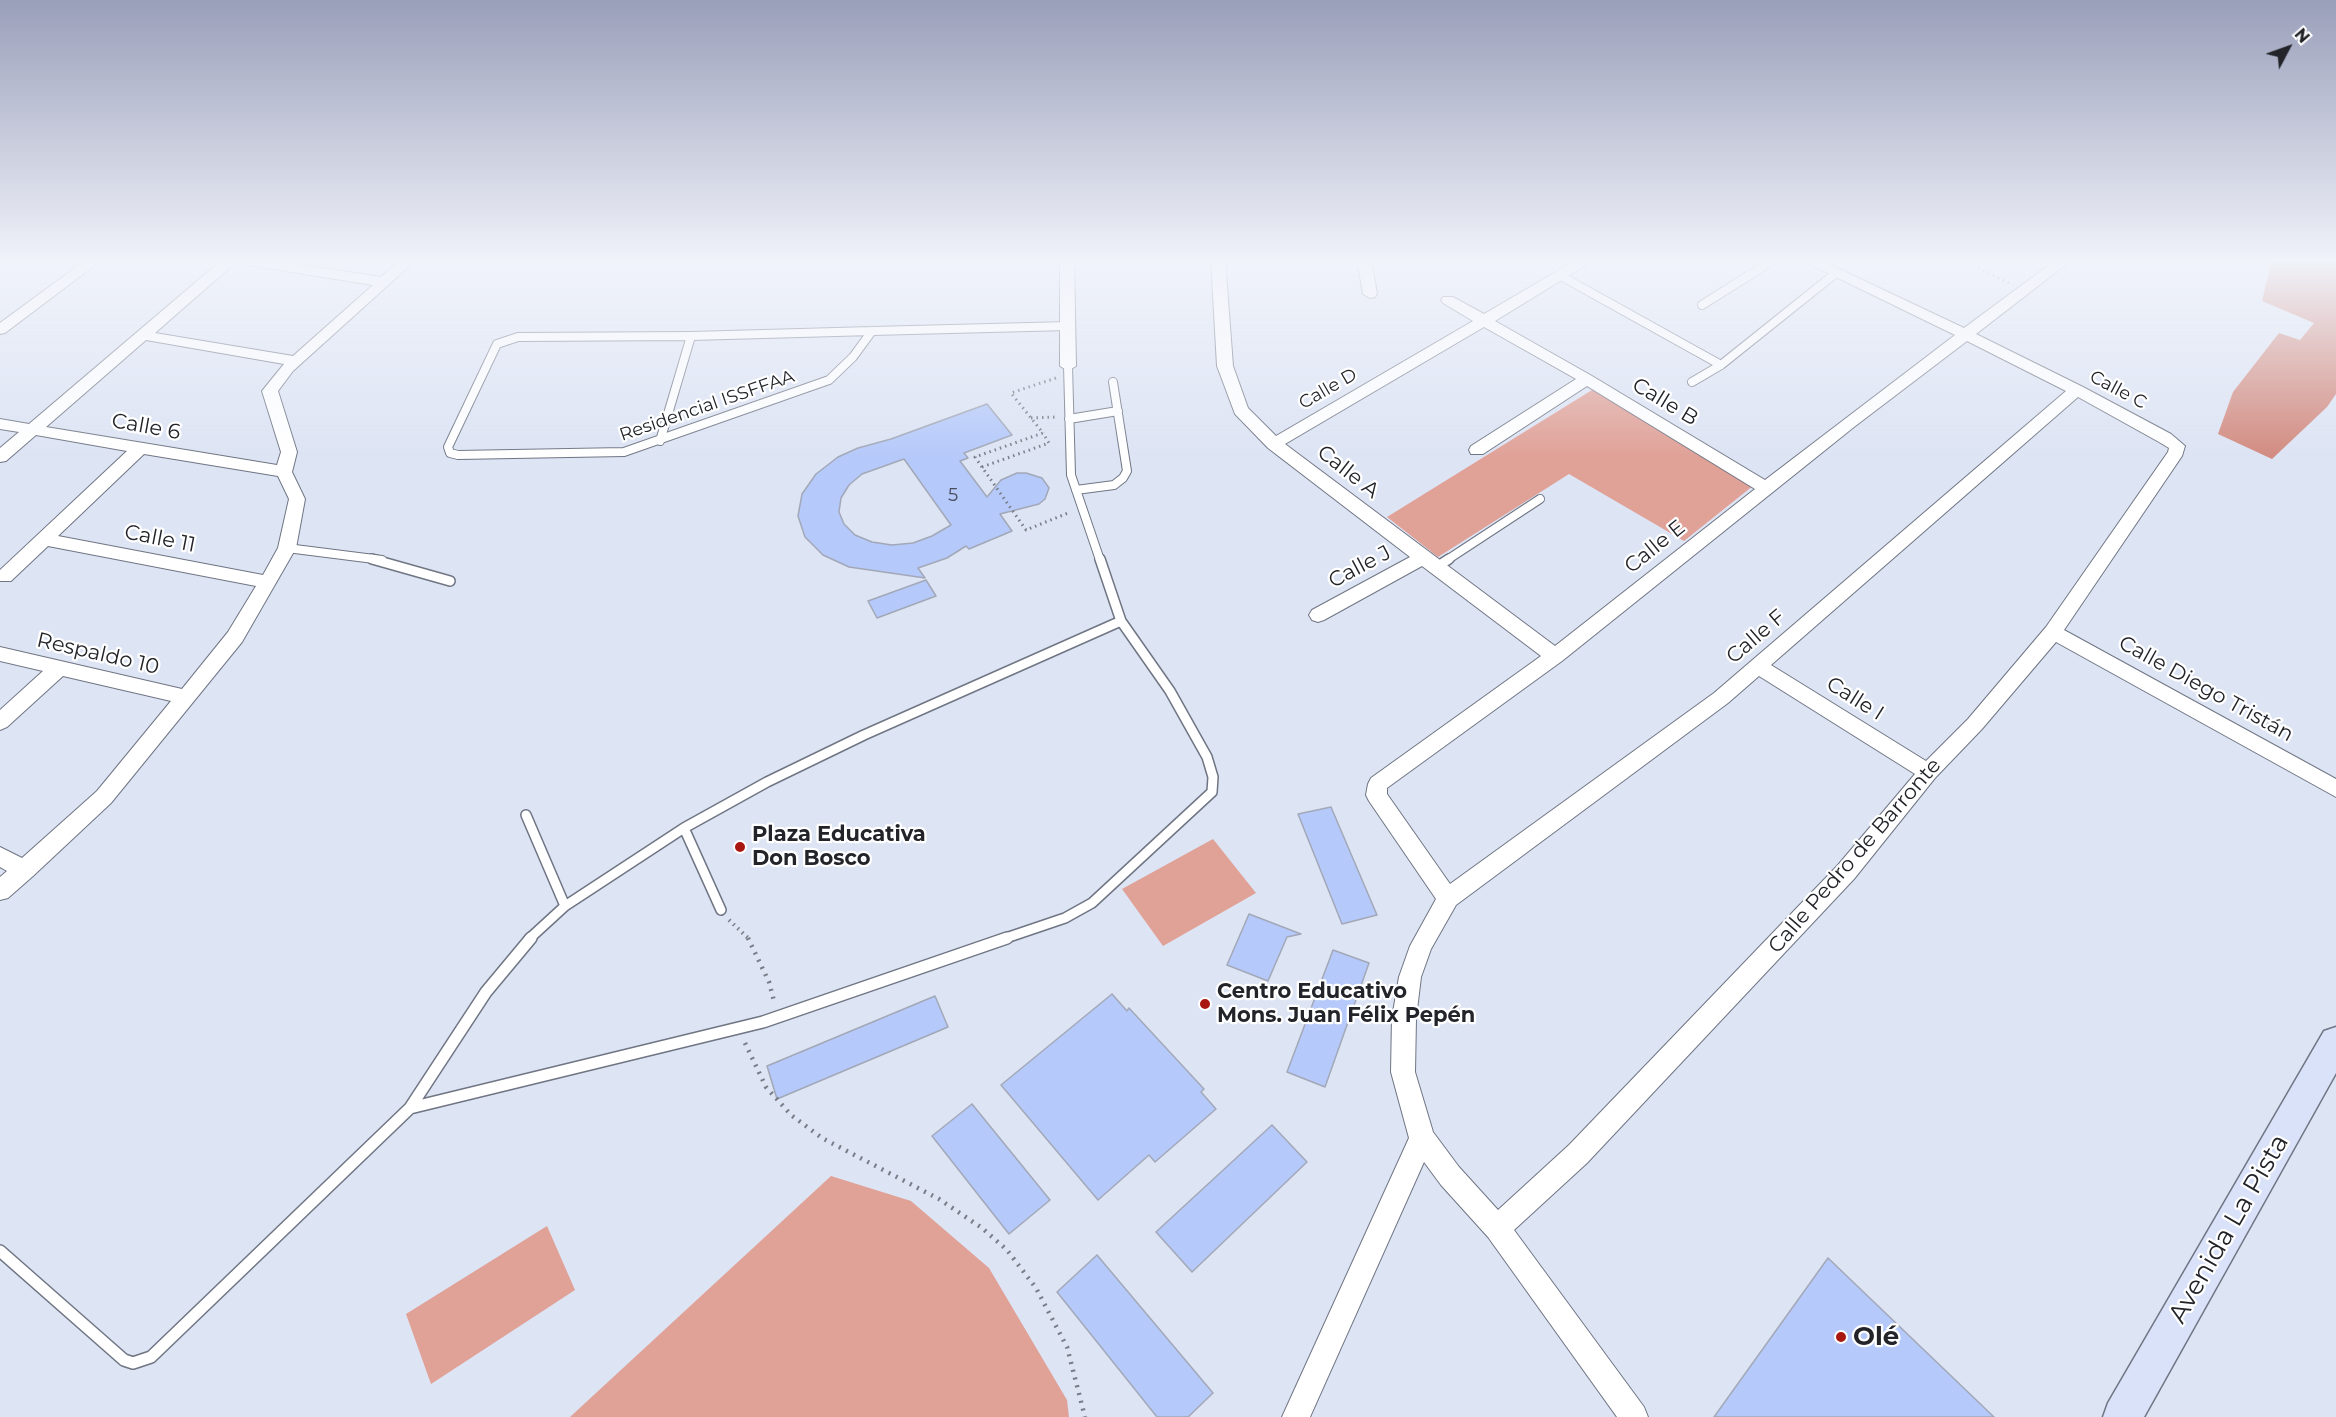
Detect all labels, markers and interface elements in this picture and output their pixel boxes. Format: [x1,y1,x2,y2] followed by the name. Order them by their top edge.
[2258,18,2318,78] north arrow
[2291,25,2313,47] text: N
[1295,364,1361,414] street label: Calle D
[617,366,797,446] street label: Residencial ISSFFAA
[2086,366,2150,414] street label: Calle C
[1627,373,1703,431] street label: Calle B
[110,409,182,445] street label: Calle 6
[1312,440,1384,504] street label: Calle A
[948,485,958,507] house number: 5
[1620,515,1690,579] street label: Calle E
[122,520,198,558] street label: Calle 11
[1324,540,1396,594] street label: Calle J
[1721,605,1791,669] street label: Calle F
[34,628,162,680] street label: Respaldo 10
[2114,630,2298,748] street label: Calle Diego Tristán
[1822,672,1888,726] street label: Calle I
[1763,753,1947,959] street label: Calle Pedro de Barronte
[752,822,926,872] place label: Plaza Educativa Don Bosco
[733,840,747,854] marker: Plaza Educativa Don Bosco
[1217,979,1475,1029] place label: Centro Educativo Mons. Juan Félix Pepén
[1198,997,1212,1011] marker: Centro Educativo Mons. Juan Félix Pepén
[2162,1129,2296,1329] street label: Avenida La Pista
[1853,1321,1899,1353] place label: Olé
[1834,1330,1848,1344] marker: Olé

